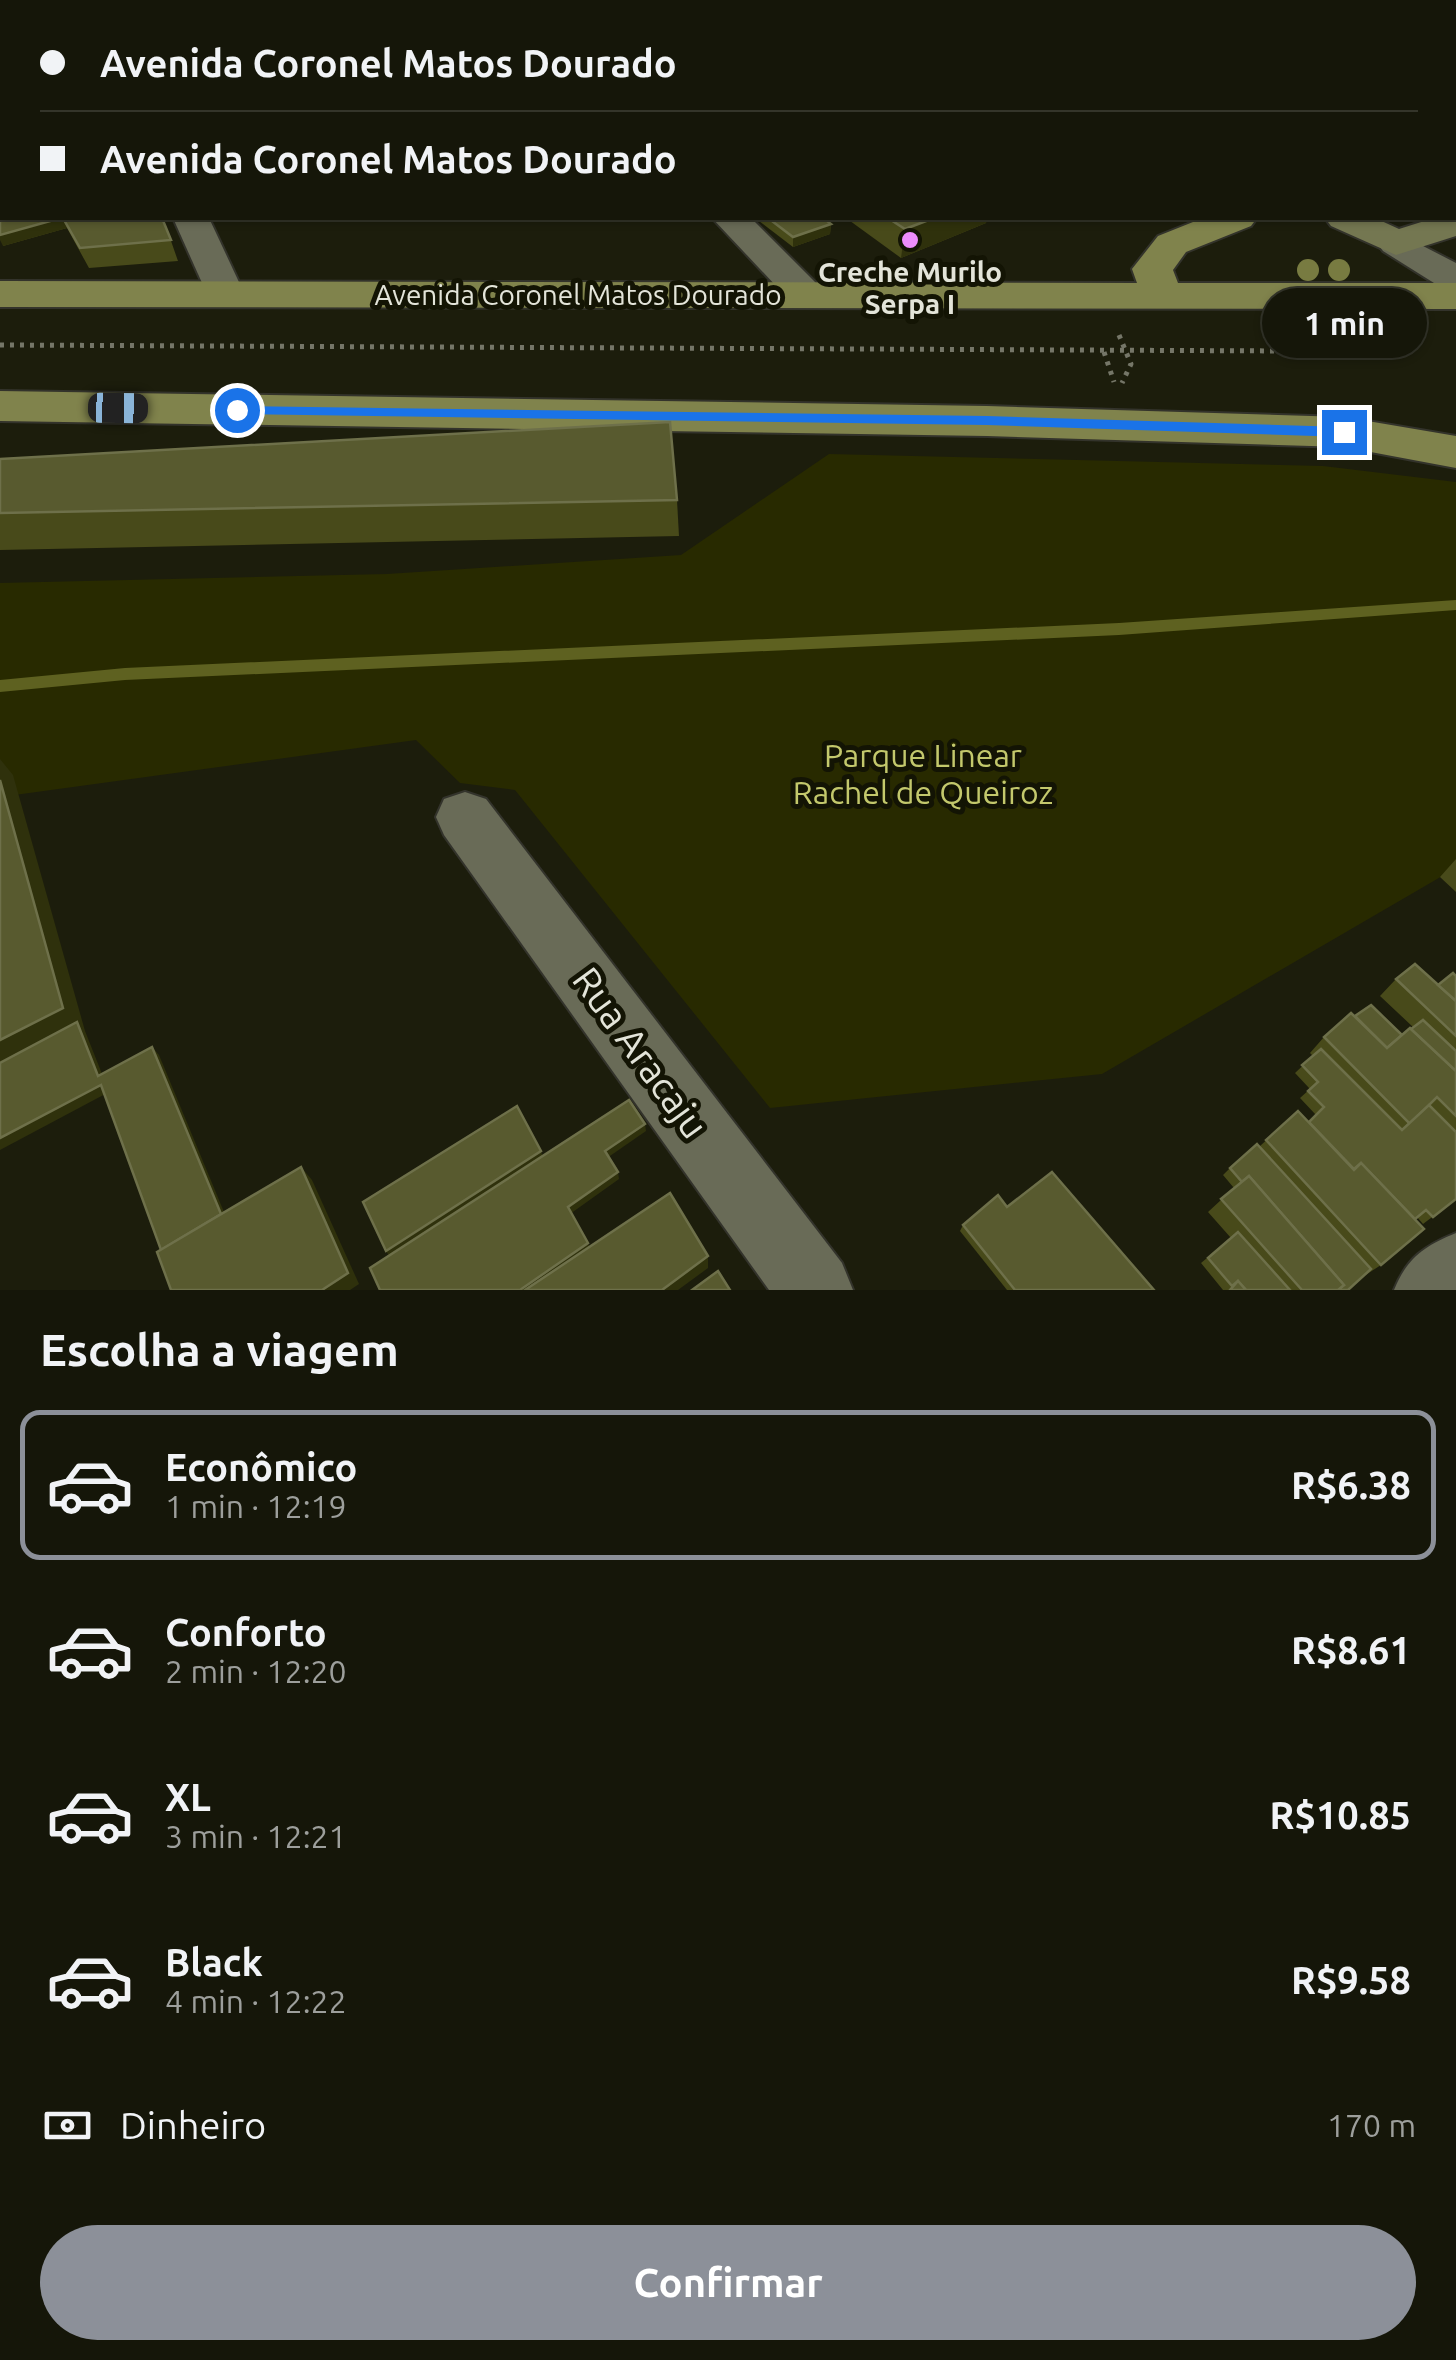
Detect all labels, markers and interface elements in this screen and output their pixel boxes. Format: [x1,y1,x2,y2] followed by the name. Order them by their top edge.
[100,42,677,84] text: Avenida Coronel Matos Dourado
[100,138,677,180] text: Avenida Coronel Matos Dourado
[899,229,921,251] marker: Creche Murilo Serpa I
[818,256,1002,319] place label: Creche Murilo Serpa I
[374,279,782,310] street label: Avenida Coronel Matos Dourado
[1262,287,1426,357] callout: 1 min
[1304,305,1385,341] text: 1 min
[215,388,260,433] route start
[88,392,148,424] car
[1322,410,1367,455] route end
[793,737,1053,810] park label: Parque Linear Rachel de Queiroz
[565,959,717,1146] street label: Rua Aracaju
[40,1324,399,1375] text: Escolha a viagem
[45,1440,135,1530] icon: car
[165,1446,357,1488] text: Econômico
[1291,1464,1411,1506] text: R$6.38
[165,1488,347,1524] text: 1 min · 12:19
[45,1605,135,1695] icon: car
[165,1611,327,1653] text: Conforto
[1291,1629,1411,1671] text: R$8.61
[165,1653,347,1689] text: 2 min · 12:20
[45,1770,135,1860] icon: car
[165,1776,211,1818] text: XL
[1270,1794,1411,1836] text: R$10.85
[165,1818,347,1854] text: 3 min · 12:21
[45,1935,135,2025] icon: car
[165,1941,263,1983] text: Black
[1291,1959,1411,2001] text: R$9.58
[165,1983,347,2019] text: 4 min · 12:22
[40,2098,95,2153] icon: cash
[120,2104,266,2146] text: Dinheiro
[1327,2107,1416,2143] text: 170 m
[40,2225,1416,2340] button: Confirmar

